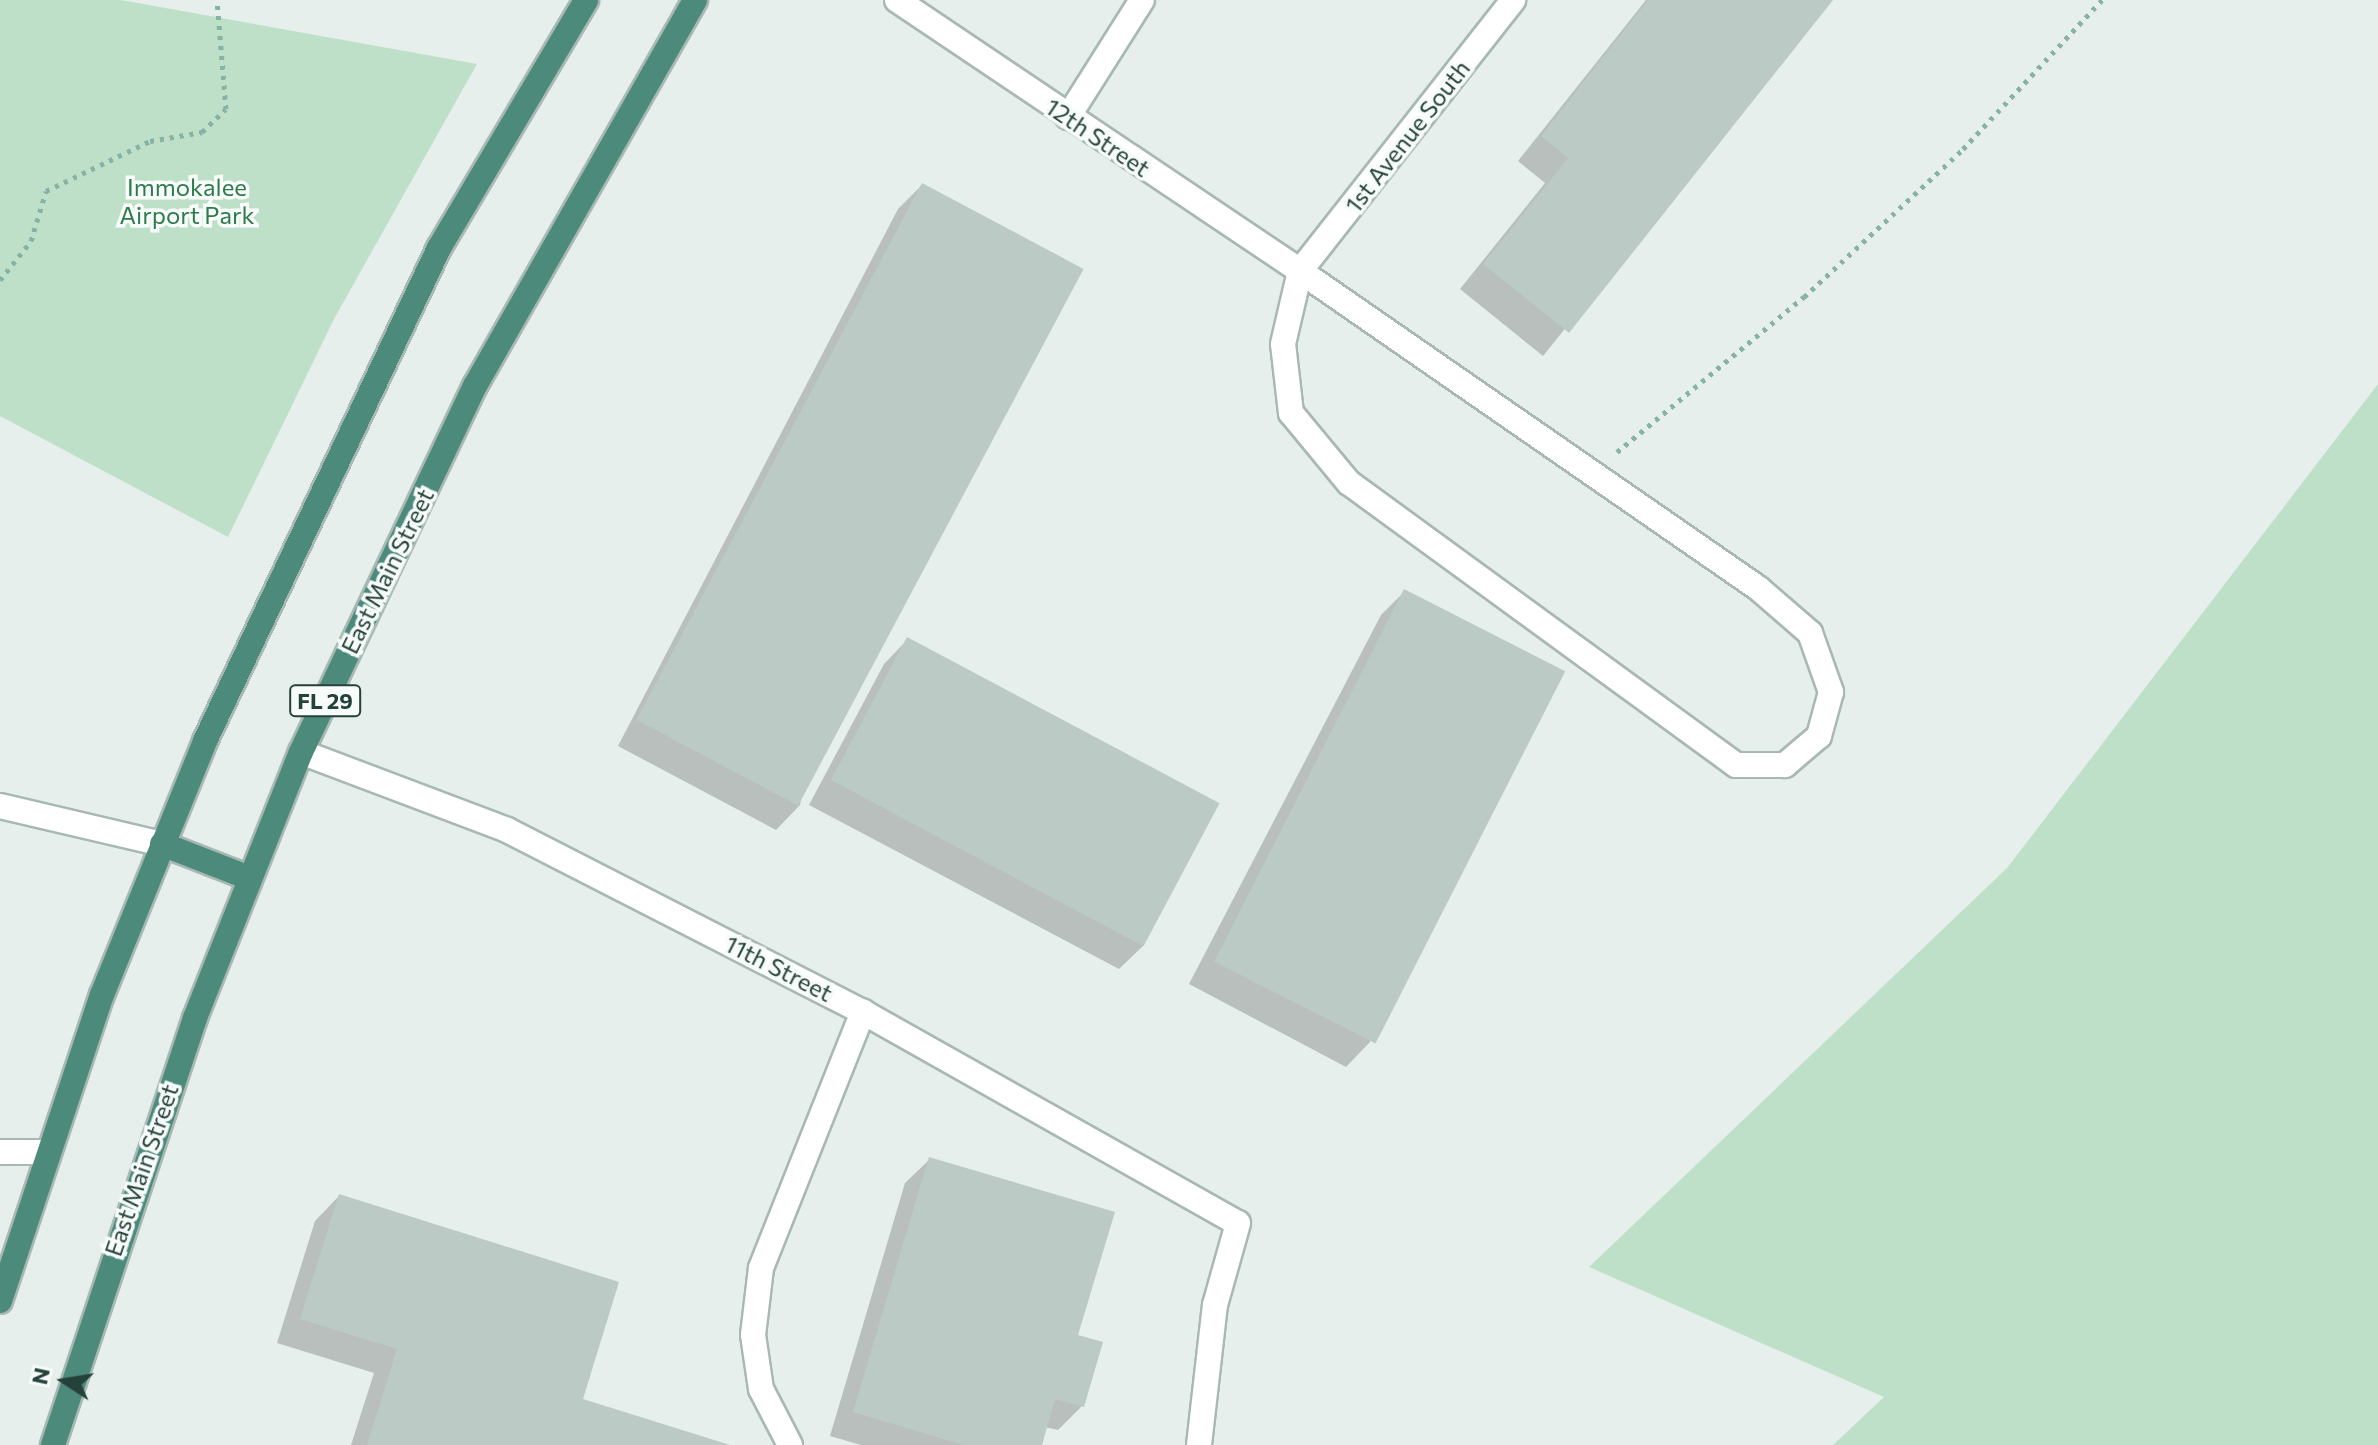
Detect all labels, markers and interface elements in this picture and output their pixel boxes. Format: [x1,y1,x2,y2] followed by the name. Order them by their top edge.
[1339,54,1475,218] street label: 1st Avenue South
[1040,92,1156,182] street label: 12th Street
[119,173,255,229] park label: Immokalee Airport Park
[335,484,439,658] street label: East Main Street
[289,683,361,719] road number: FL 29
[721,929,837,1007] street label: 11th Street
[98,1080,184,1260] street label: East Main Street
[24,1341,104,1421] north arrow
[25,1365,55,1387] text: N

